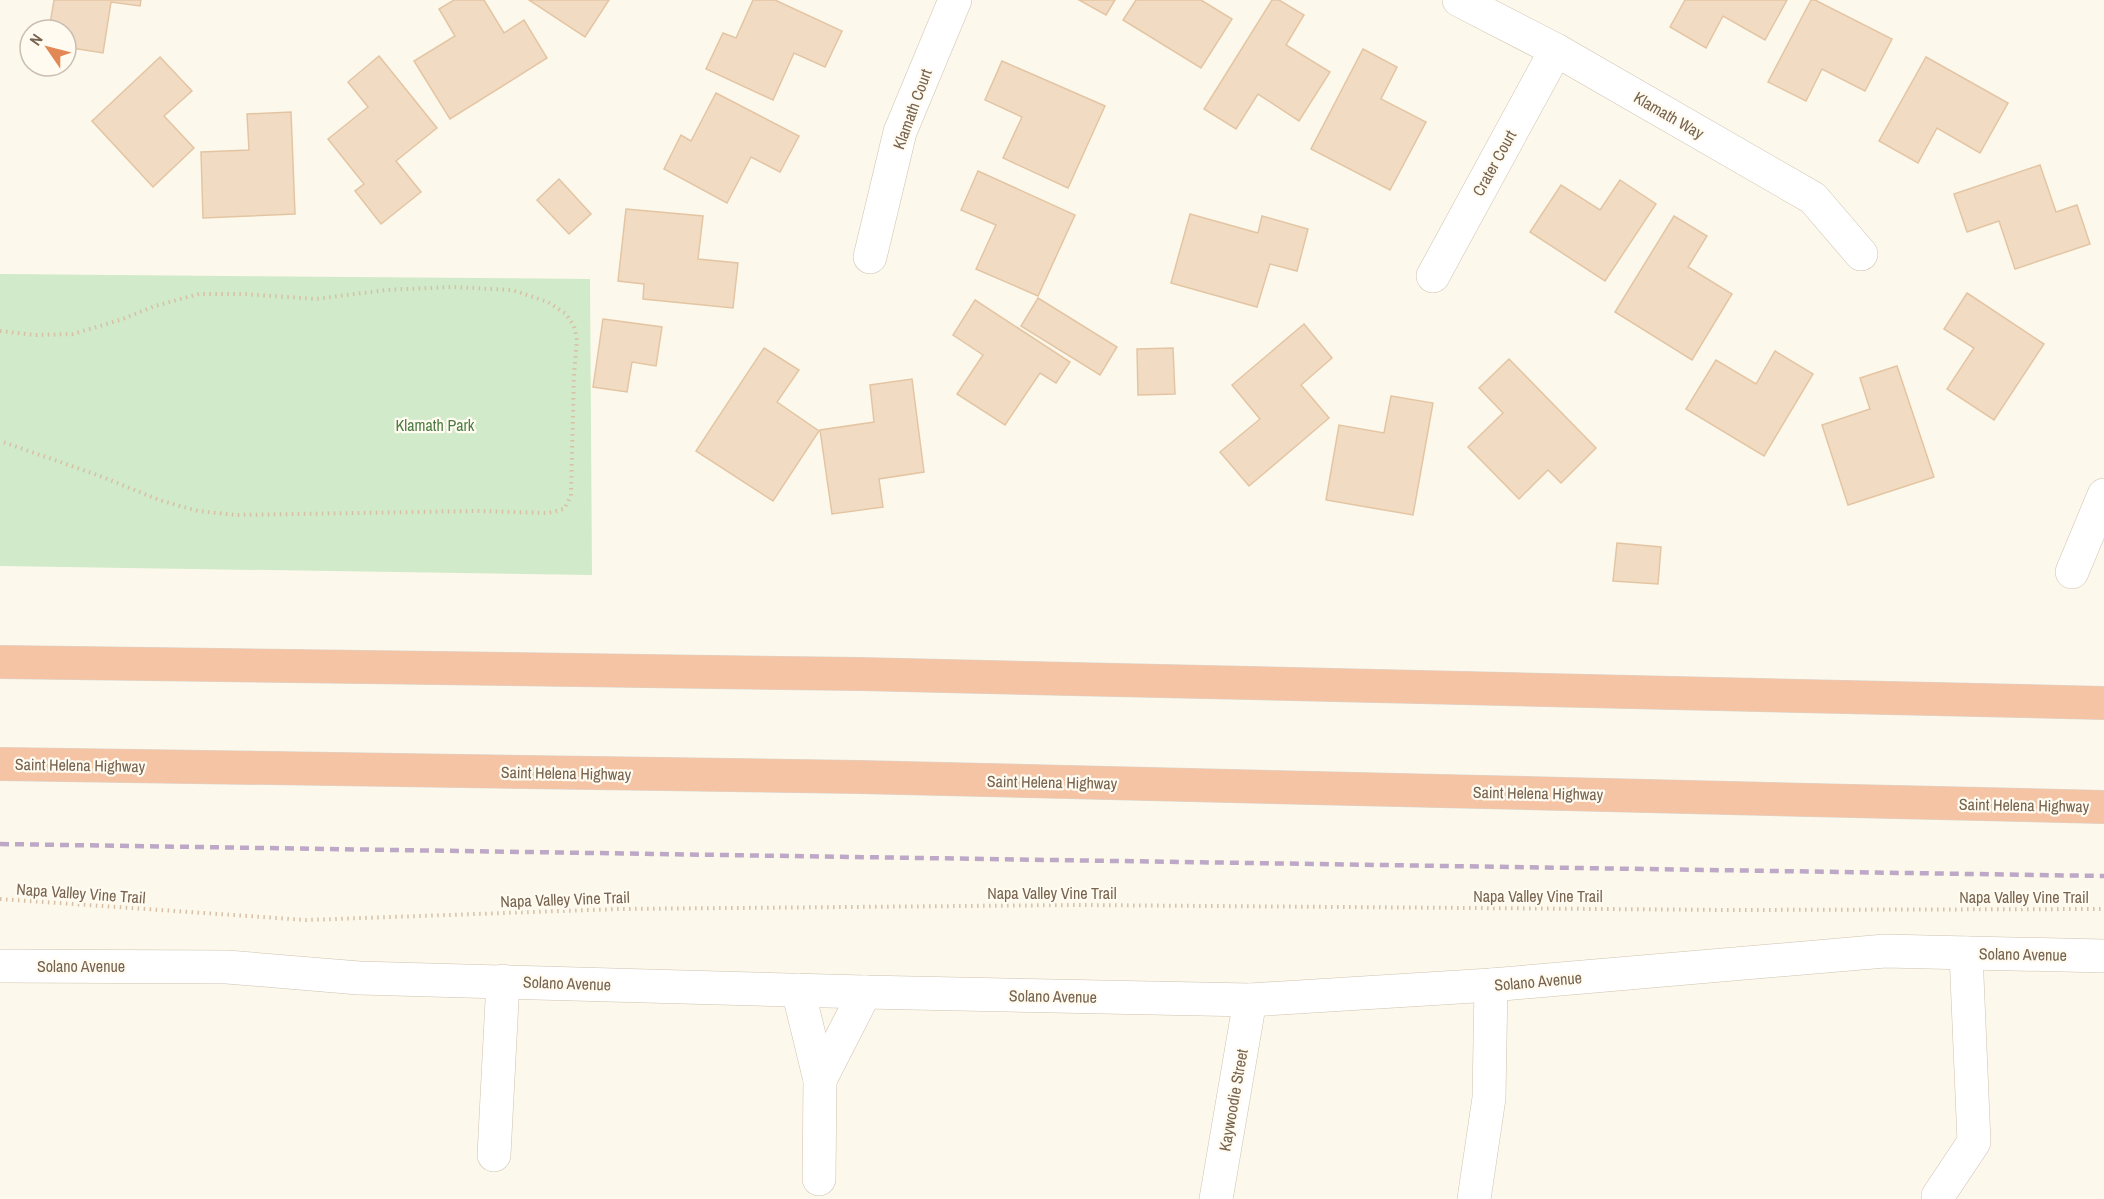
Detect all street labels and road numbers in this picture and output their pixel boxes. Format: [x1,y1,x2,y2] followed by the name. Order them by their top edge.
[887,66,937,152] street label: Klamath Court
[1630,86,1708,144] street label: Klamath Way
[1467,126,1521,200] street label: Crater Court
[15,753,146,777] street label: Saint Helena Highway
[501,761,632,785] street label: Saint Helena Highway
[987,770,1118,794] street label: Saint Helena Highway
[1473,781,1604,805] street label: Saint Helena Highway
[1959,793,2090,817] street label: Saint Helena Highway
[16,878,146,908] street label: Napa Valley Vine Trail
[987,882,1117,904] street label: Napa Valley Vine Trail
[1473,885,1603,907] street label: Napa Valley Vine Trail
[500,886,630,912] street label: Napa Valley Vine Trail
[1959,886,2089,908] street label: Napa Valley Vine Trail
[1979,942,2067,966] street label: Solano Avenue
[37,955,125,977] street label: Solano Avenue
[1493,966,1583,996] street label: Solano Avenue
[523,970,611,996] street label: Solano Avenue
[1009,984,1097,1008] street label: Solano Avenue
[1213,1047,1253,1153] street label: Kaywoodie Street

